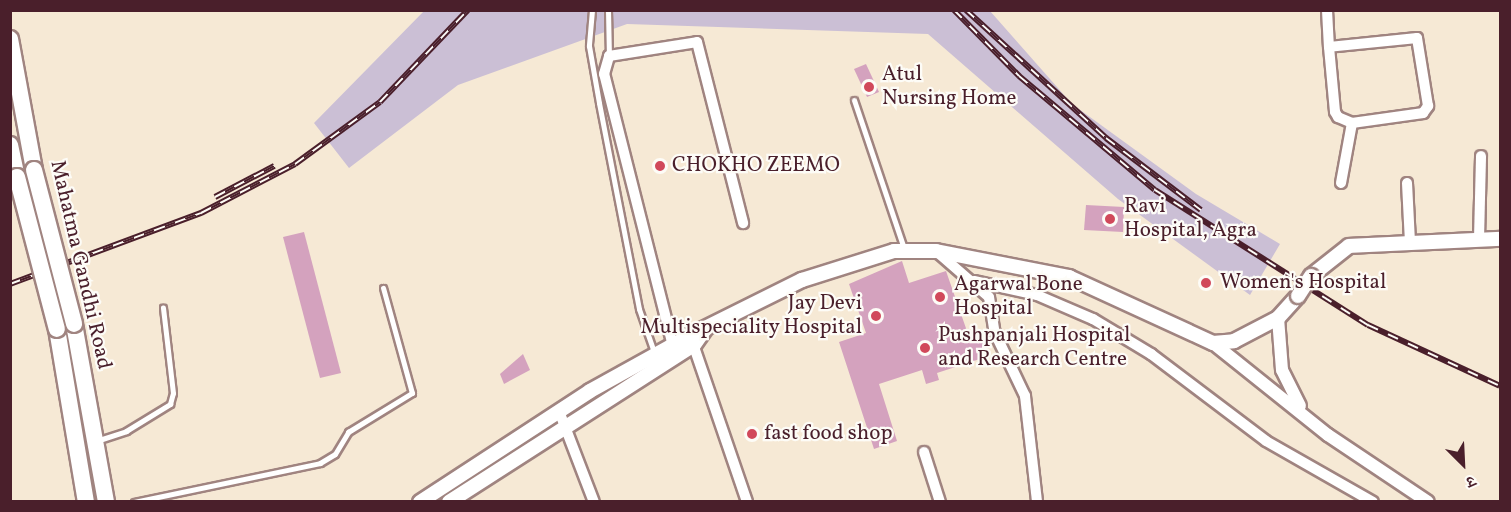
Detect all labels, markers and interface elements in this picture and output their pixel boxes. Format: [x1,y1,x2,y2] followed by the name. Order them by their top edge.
[882,62,1017,112] place label: Atul Nursing Home
[860,78,878,96] marker: Atul Nursing Home
[672,153,840,179] place label: CHOKHO ZEEMO
[44,158,116,372] street label: Mahatma Gandhi Road
[653,159,667,173] marker: CHOKHO ZEEMO
[1124,194,1257,244] place label: Ravi Hospital, Agra
[1101,210,1119,228] marker: Ravi Hospital, Agra
[1220,270,1386,296] place label: Women's Hospital
[954,272,1083,322] place label: Agarwal Bone Hospital
[1197,274,1215,292] marker: Women's Hospital
[931,288,949,306] marker: Agarwal Bone Hospital
[640,291,862,341] place label: Jay Devi Multispeciality Hospital
[867,307,885,325] marker: Jay Devi Multispeciality Hospital
[938,323,1130,373] place label: Pushpanjali Hospital and Research Centre
[916,339,934,357] marker: Pushpanjali Hospital and Research Centre
[764,421,892,447] place label: fast food shop
[745,427,759,441] marker: fast food shop
[1433,434,1493,494] north arrow
[1462,469,1479,492] text: उ

